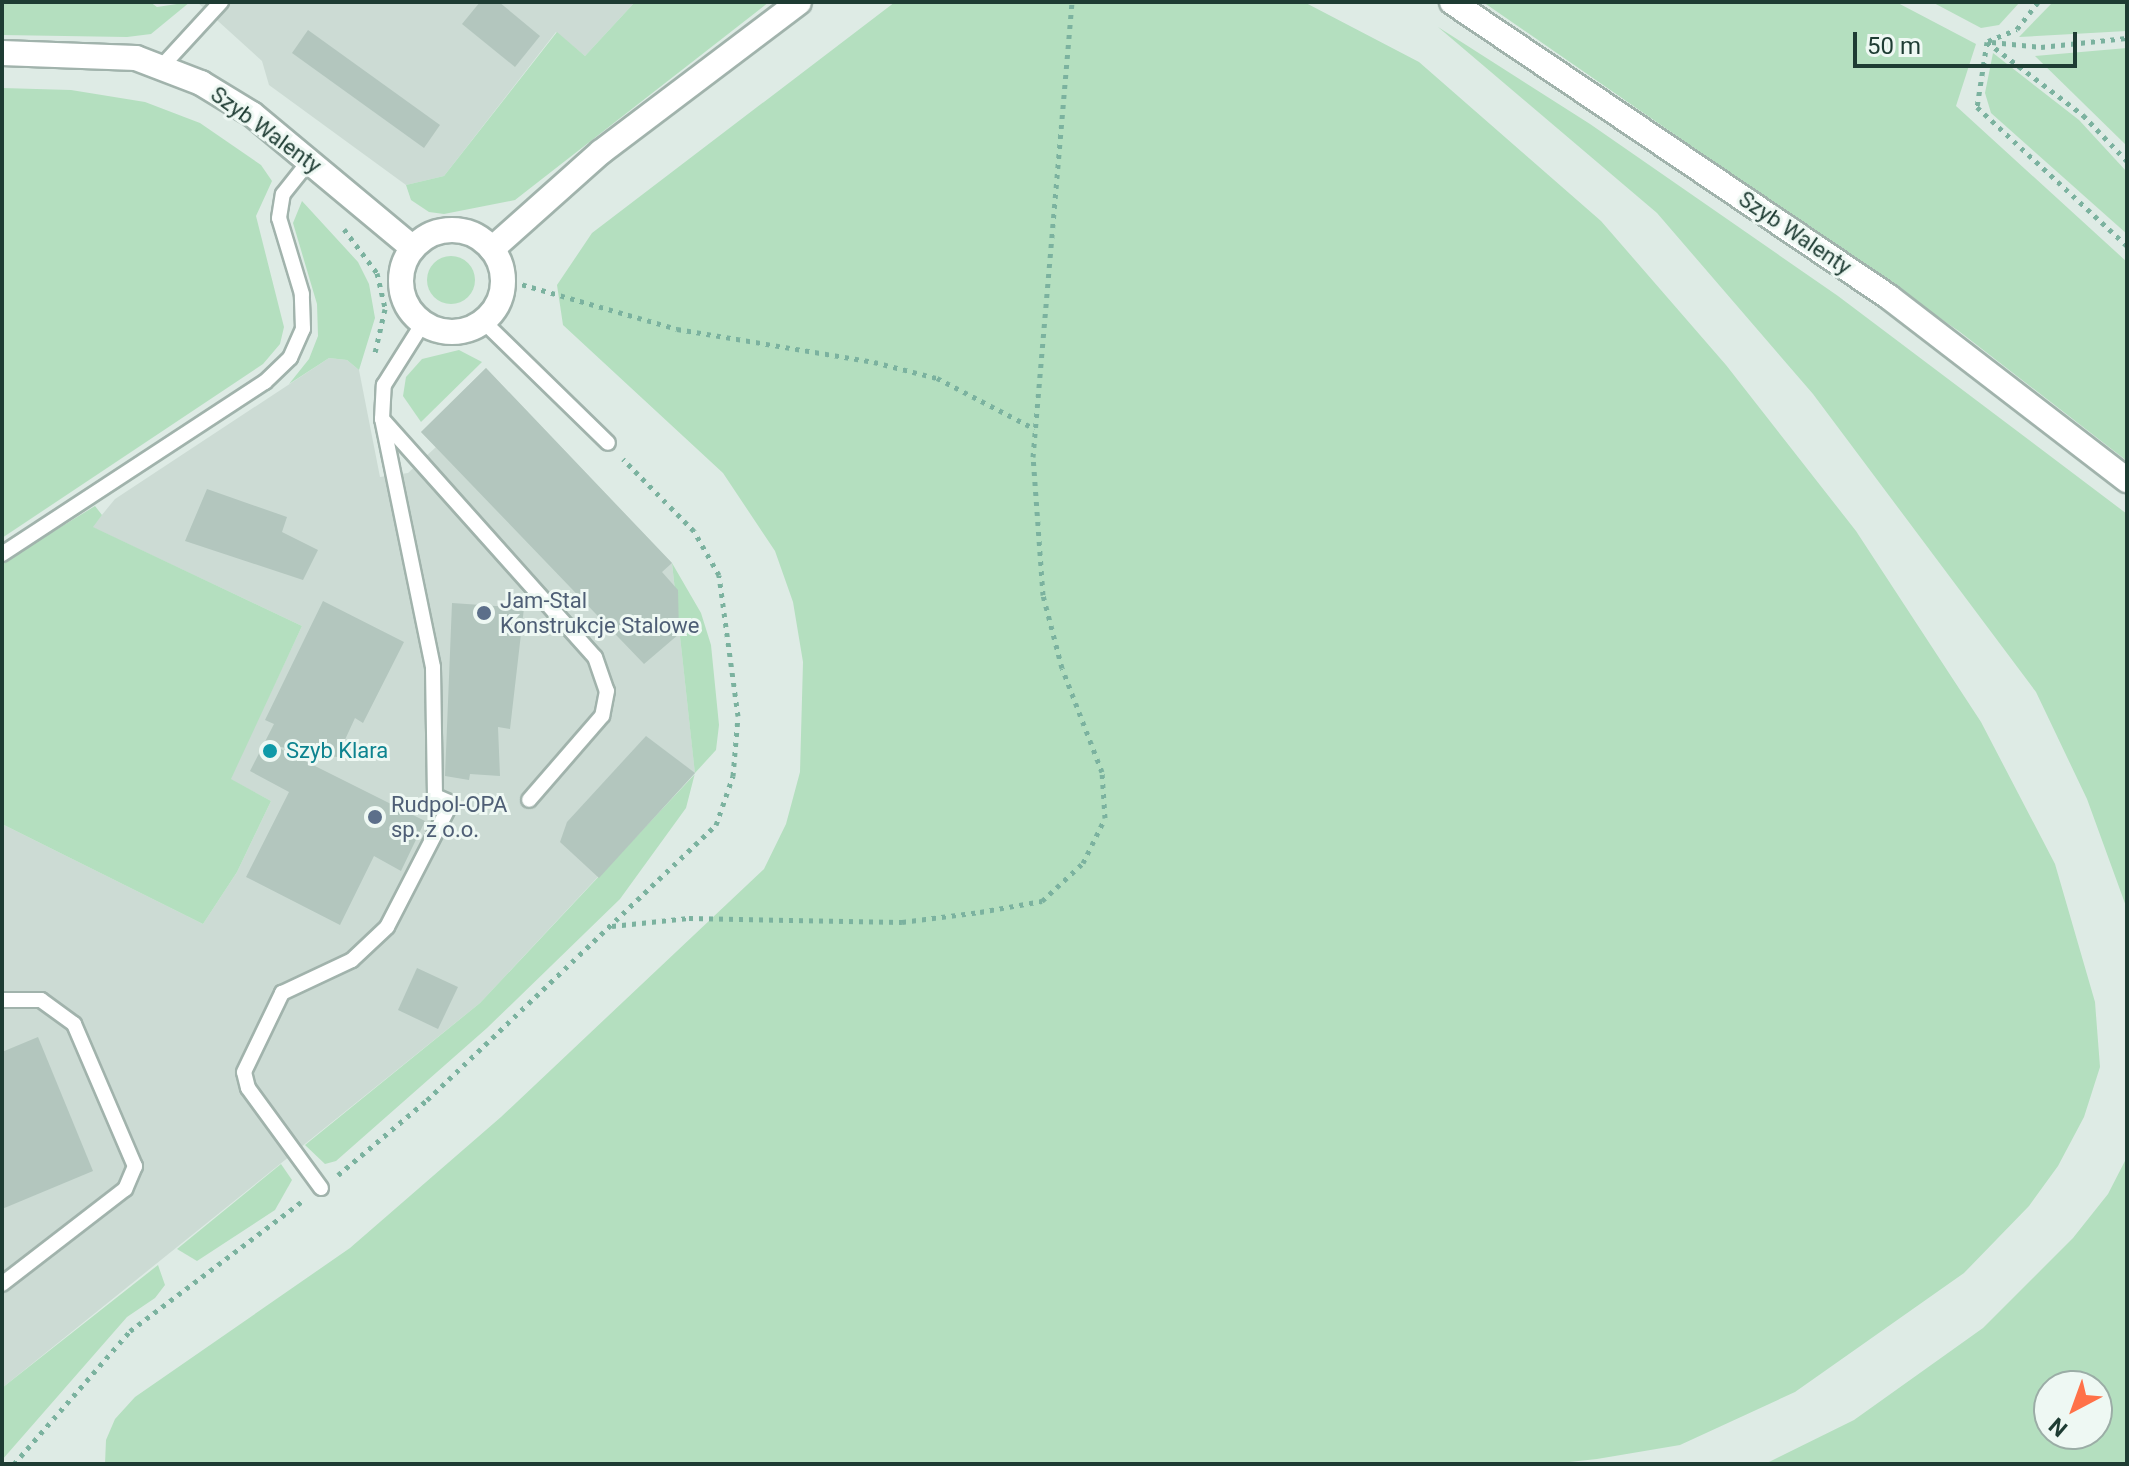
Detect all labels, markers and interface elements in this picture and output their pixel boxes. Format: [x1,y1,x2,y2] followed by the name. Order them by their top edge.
[1857,16,2081,66] scale bar
[1867,32,1921,60] text: 50 m
[206,81,326,179] street label: Szyb Walenty
[1734,186,1856,280] street label: Szyb Walenty
[500,587,700,638] place label: Jam-Stal Konstrukcje Stalowe
[475,604,493,622] marker: Jam-Stal Konstrukcje Stalowe
[286,738,388,764] place label: Szyb Klara
[261,742,279,760] marker: Szyb Klara
[391,791,507,842] place label: Rudpol-OPA sp. z o.o.
[366,808,384,826] marker: Rudpol-OPA sp. z o.o.
[2033,1370,2113,1450] north arrow
[2044,1412,2072,1442] text: N

